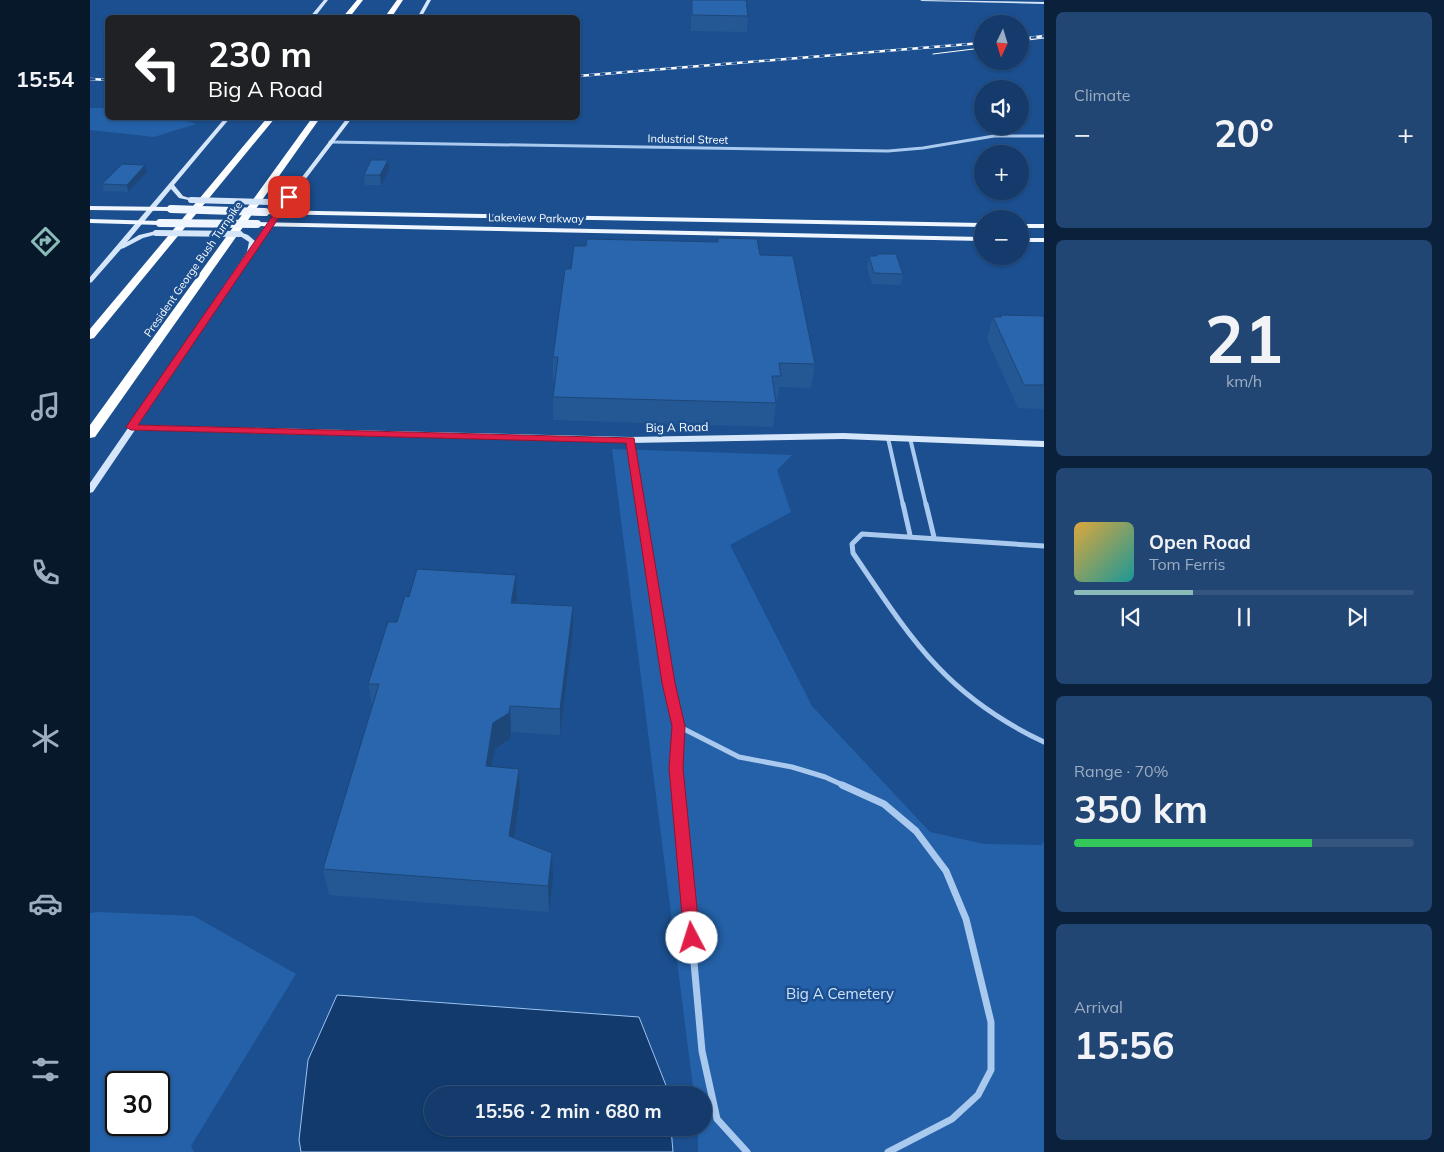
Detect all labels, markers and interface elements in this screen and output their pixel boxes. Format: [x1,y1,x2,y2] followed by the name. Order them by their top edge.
[974,15,1029,70] north arrow
[974,15,1029,265] map controls
[208,32,312,76] text: 230 m
[125,35,190,100] icon: left
[16,65,74,93] text: 15:54
[208,75,323,103] text: Big A Road
[974,80,1029,135] button: sound
[1074,85,1130,105] text: Climate
[1214,109,1274,157] text: 20°
[1074,116,1091,151] text: −
[1397,116,1414,151] text: +
[648,131,729,147] street label: Industrial Street
[974,145,1029,200] button: +
[268,176,310,218] pin
[275,183,303,211] icon: arrive
[141,198,245,340] street label: President George Bush Turnpike
[488,210,584,226] street label: Lakeview Parkway
[974,210,1029,265] button: −
[28,224,63,259] icon: directions
[1205,298,1283,379] text: 21
[1226,371,1262,391] text: km/h
[28,389,63,424] icon: music
[645,419,709,435] street label: Big A Road
[1149,530,1251,554] text: Open Road
[1149,554,1226,574] text: Tom Ferris
[28,555,63,590] icon: phone
[1117,603,1145,631] icon: previous
[1230,603,1258,631] icon: pause
[1343,603,1371,631] icon: next
[28,721,63,756] icon: climate
[1074,761,1169,781] text: Range · 70%
[1074,785,1208,833] text: 350 km
[28,886,63,921] icon: car
[665,911,717,963] position arrow
[786,984,894,1003] park label: Big A Cemetery
[1074,997,1123,1017] text: Arrival
[1074,1021,1175,1069] text: 15:56
[28,1052,63,1087] icon: filters
[105,1071,170,1136] speed limit sign: 30
[474,1099,662,1123] text: 15:56 · 2 min · 680 m

